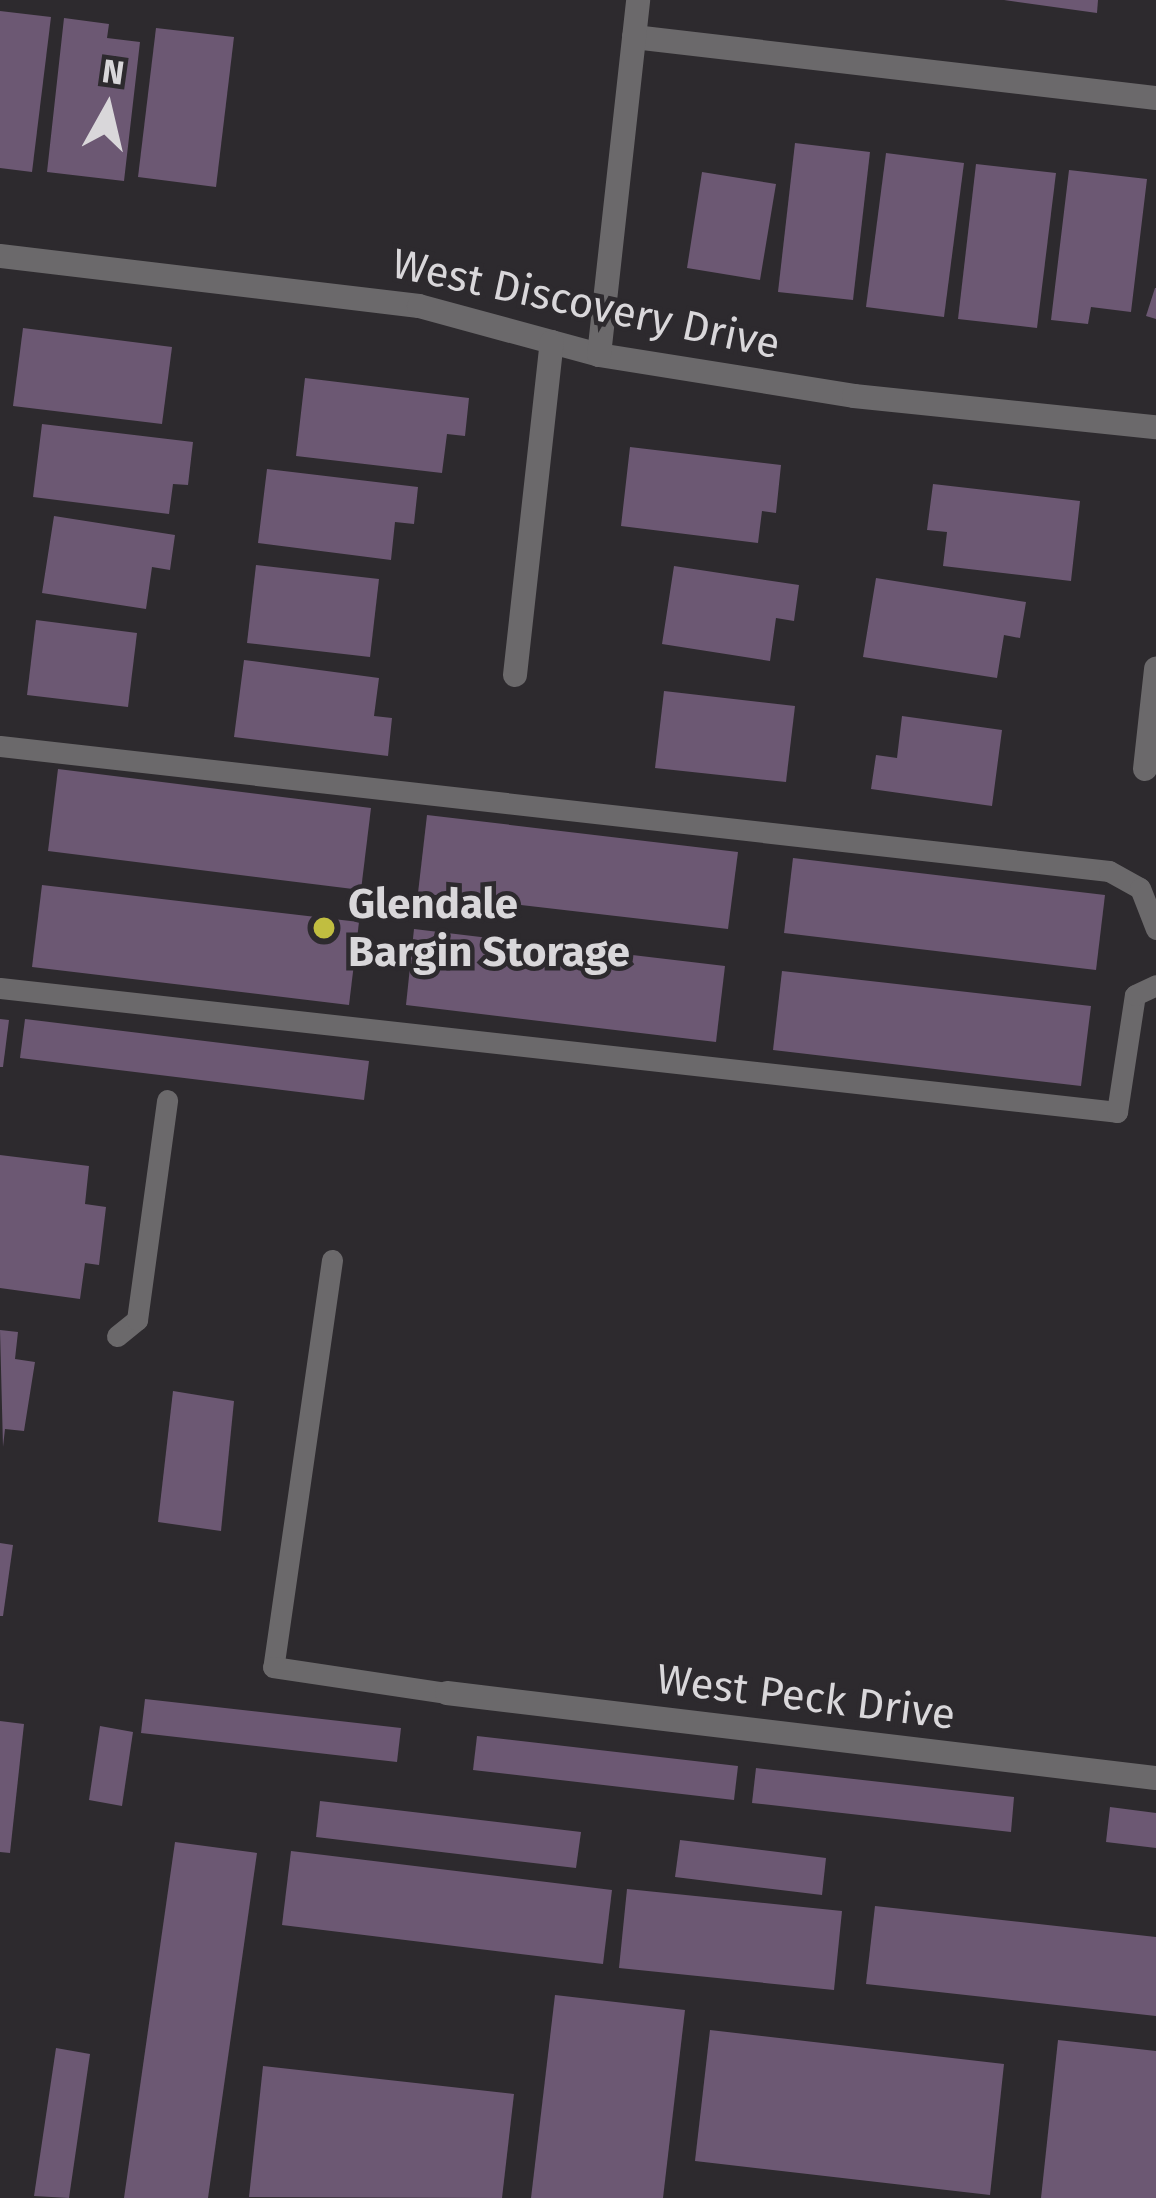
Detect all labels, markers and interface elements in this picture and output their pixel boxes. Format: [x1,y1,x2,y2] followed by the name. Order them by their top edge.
[48,48,168,168] north arrow
[99,51,127,94] text: N
[388,238,784,370] street label: West Discovery Drive
[348,879,630,978] place label: Glendale Bargin Storage
[311,915,337,941] marker: Glendale Bargin Storage
[654,1654,958,1740] street label: West Peck Drive

